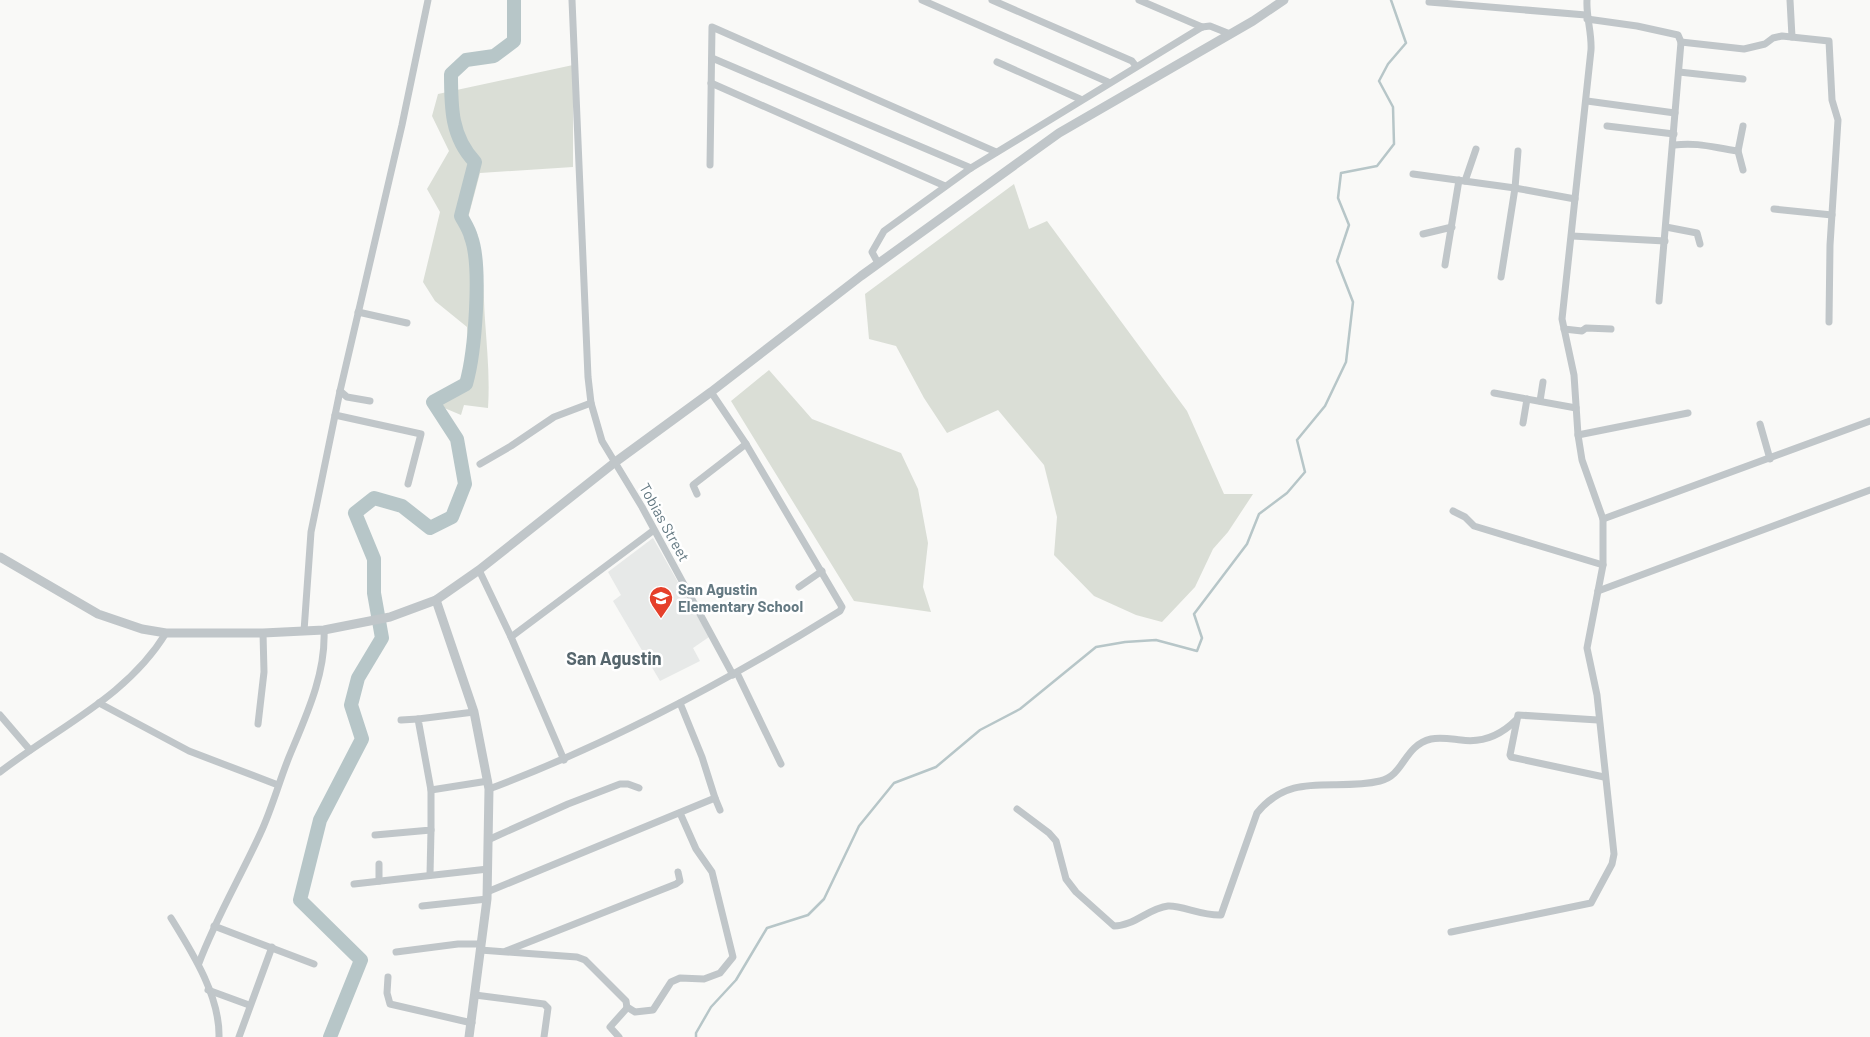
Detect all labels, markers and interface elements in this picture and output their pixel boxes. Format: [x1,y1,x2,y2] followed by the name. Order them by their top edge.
[636,480,694,564] street label: Tobias Street
[678,580,803,615] place label: San Agustin Elementary School
[648,585,674,619] school or university icon: San Agustin Elementary School
[566,647,662,669] district label: San Agustin

